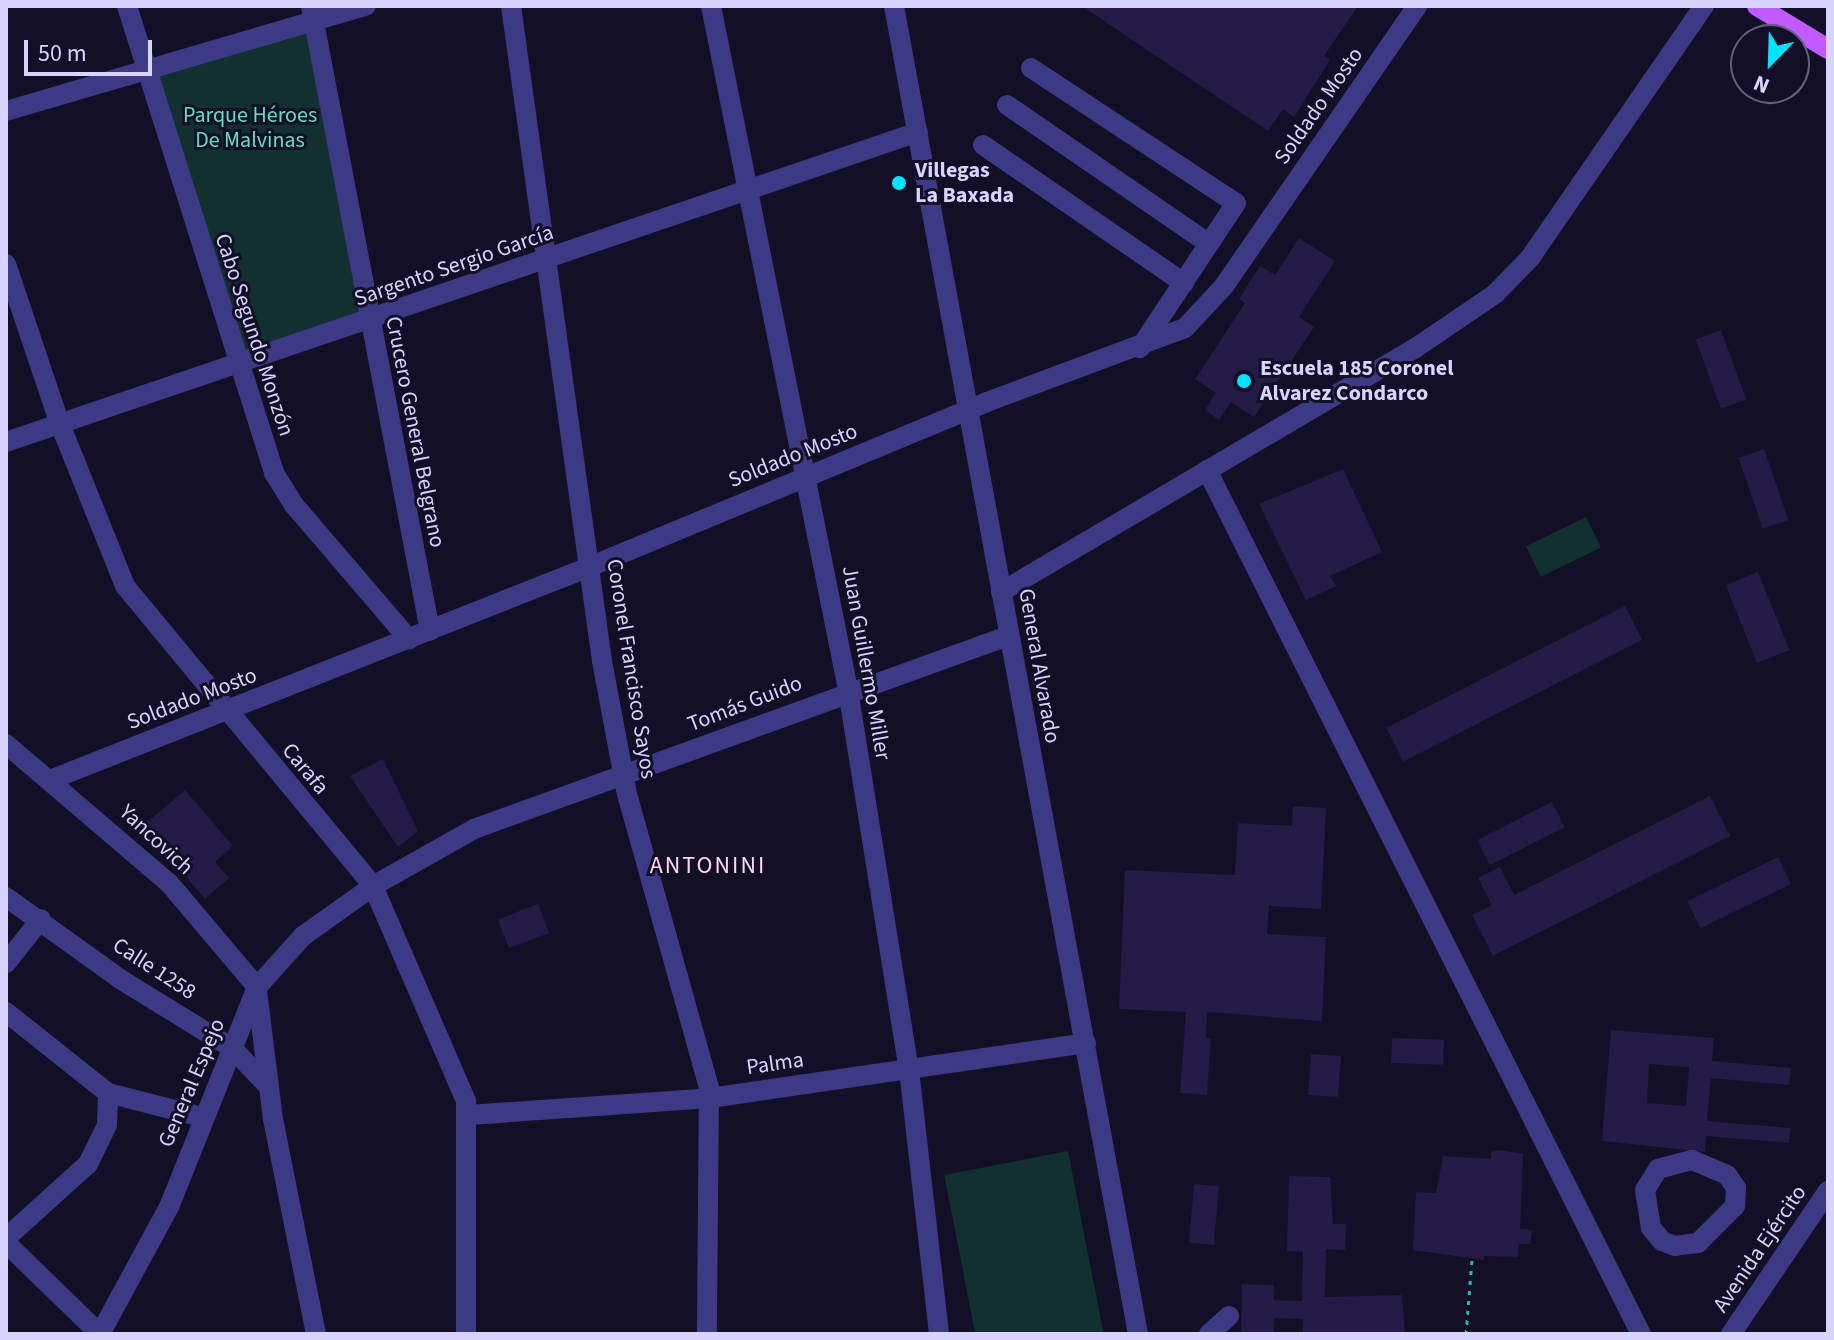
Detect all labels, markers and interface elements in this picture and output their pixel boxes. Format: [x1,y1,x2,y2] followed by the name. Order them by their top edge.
[28,24,156,74] scale bar
[1730,24,1810,104] north arrow
[38,36,87,71] text: 50 m
[1269,42,1369,170] street label: Soldado Mosto
[1748,67,1774,102] text: N
[183,102,317,154] park label: Parque Héroes De Malvinas
[915,157,1014,208] place label: Villegas La Baxada
[890,174,908,192] marker: Villegas La Baxada
[351,220,557,312] street label: Sargento Sergio García
[209,230,299,440] street label: Cabo Segundo Monzón
[380,314,450,550] street label: Crucero General Belgrano
[1260,355,1454,406] place label: Escuela 185 Coronel Alvarez Condarco
[1235,372,1253,390] marker: Escuela 185 Coronel Alvarez Condarco
[725,418,861,494] street label: Soldado Mosto
[601,557,661,781] street label: Coronel Francisco Sayos
[836,564,896,762] street label: Juan Guillermo Miller
[1012,587,1066,745] street label: General Alvarado
[123,662,261,736] street label: Soldado Mosto
[684,670,806,738] street label: Tomás Guido
[276,738,334,800] street label: Carafa
[114,799,198,881] street label: Yancovich
[650,852,766,880] district label: ANTONINI
[107,932,201,1006] street label: Calle 1258
[153,1015,231,1151] street label: General Espejo
[745,1047,805,1081] street label: Palma
[1708,1180,1812,1318] street label: Avenida Ejército

